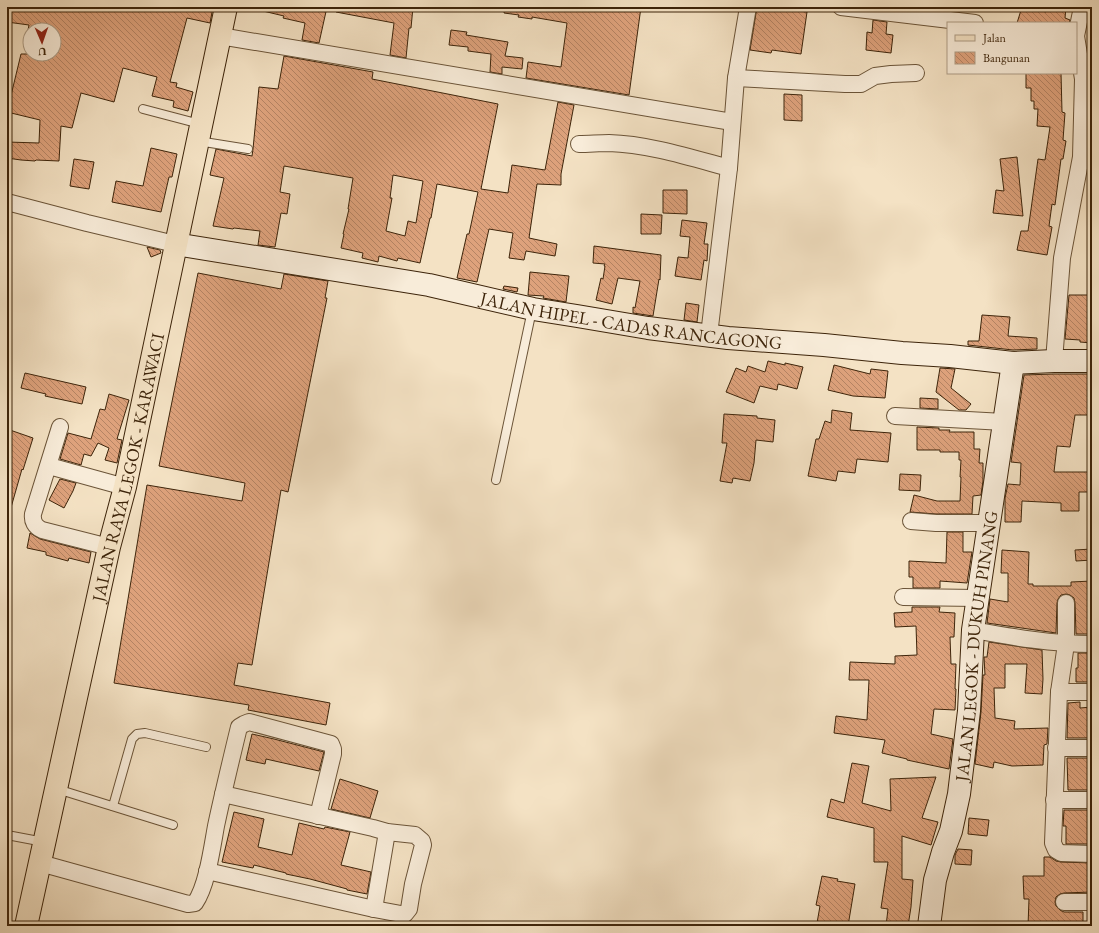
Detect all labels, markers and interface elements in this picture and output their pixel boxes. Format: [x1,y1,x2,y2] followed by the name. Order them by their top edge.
[22,22,62,62] north arrow
[947,22,1077,74] legend
[982,30,1007,46] text: Jalan
[37,45,47,59] text: U
[983,50,1031,66] text: Bangunan
[476,285,783,353] street label: JALAN HIPEL - CADAS RANCAGONG
[85,331,169,606] street label: JALAN RAYA LEGOK - KARAWACI
[949,509,1002,784] street label: JALAN LEGOK - DUKUH PINANG

